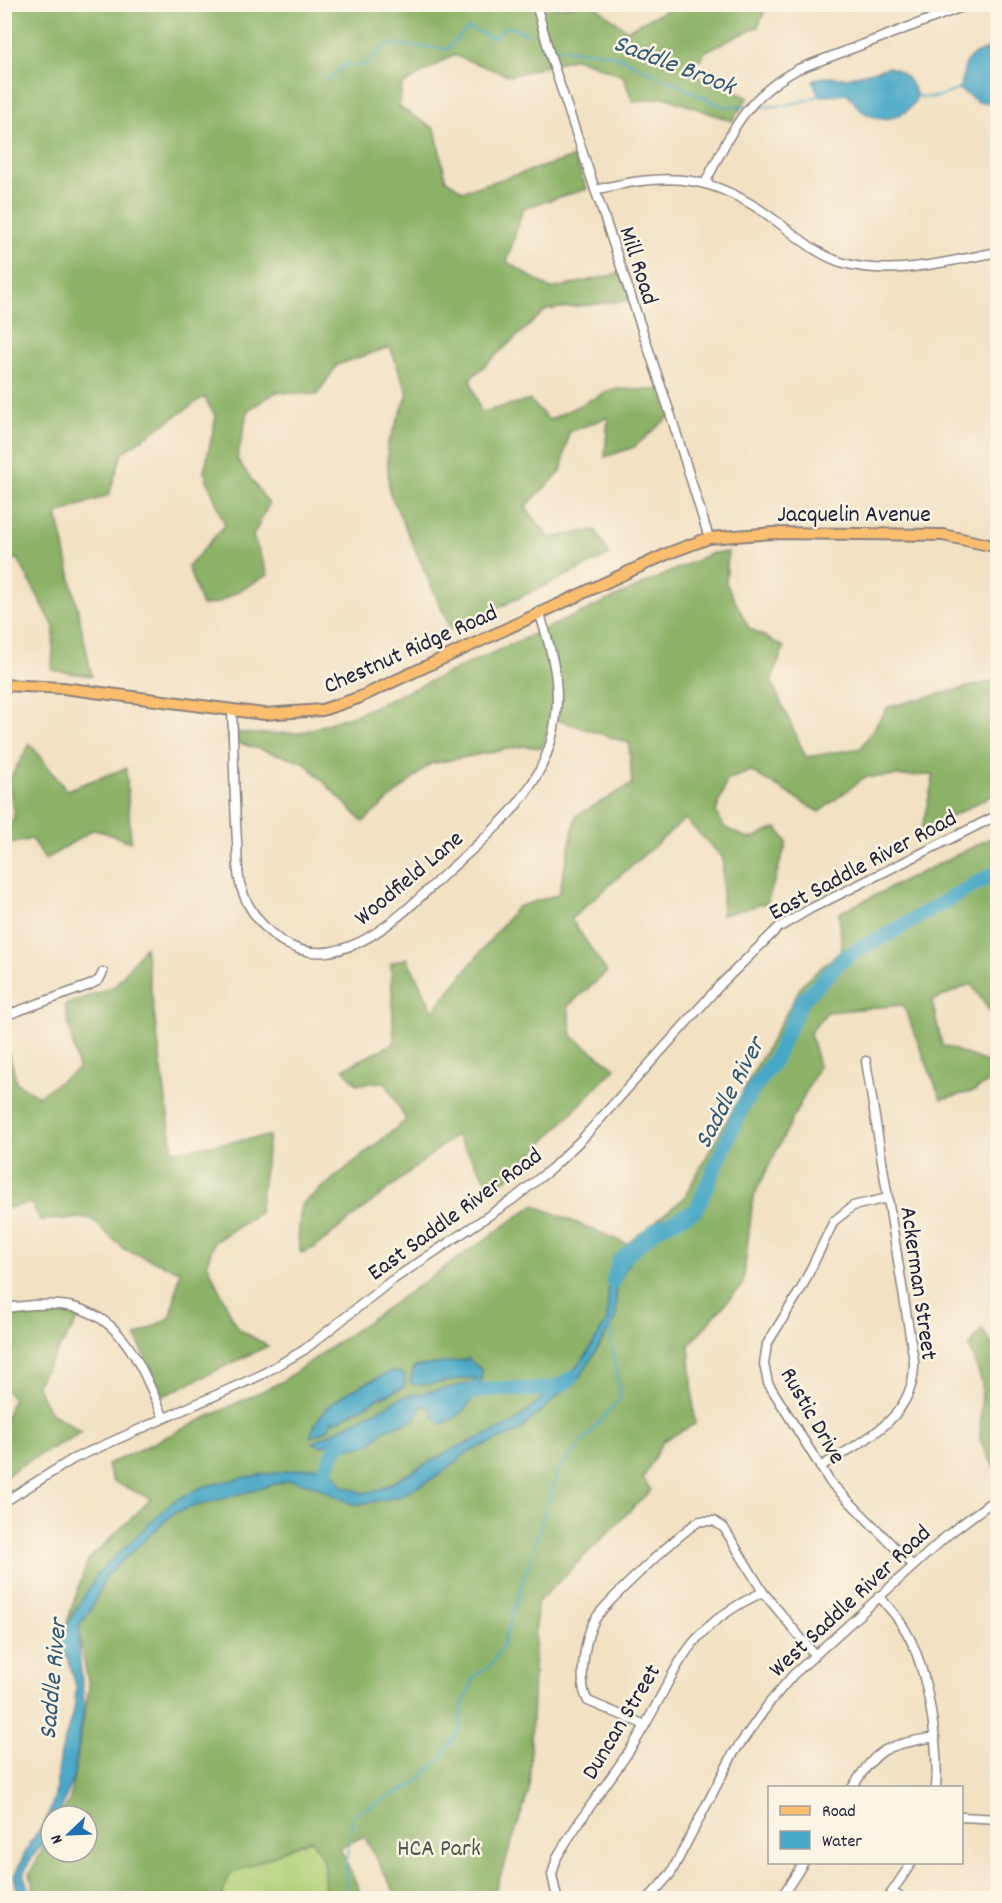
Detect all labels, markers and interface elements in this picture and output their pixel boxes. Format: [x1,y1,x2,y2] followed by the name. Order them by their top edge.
[608,26,742,107] water label: Saddle Brook
[609,223,666,309] street label: Mill Road
[777,499,931,533] street label: Jacquelin Avenue
[319,597,504,704] street label: Chestnut Ridge Road
[763,803,964,931] street label: East Saddle River Road
[348,823,472,935] street label: Woodfield Lane
[686,1029,777,1156] water label: Saddle River
[361,1140,550,1291] street label: East Saddle River Road
[889,1204,945,1363] street label: Ackerman Street
[770,1362,853,1471] street label: Rustic Drive
[762,1518,940,1687] street label: West Saddle River Road
[31,1614,78,1741] water label: Saddle River
[575,1658,671,1787] street label: Duncan Street
[768,1786,963,1864] legend
[822,1800,856,1825] text: Road
[39,1804,99,1864] north arrow
[822,1830,862,1855] text: Water
[45,1831,70,1847] text: N
[397,1833,481,1867] park label: HCA Park

